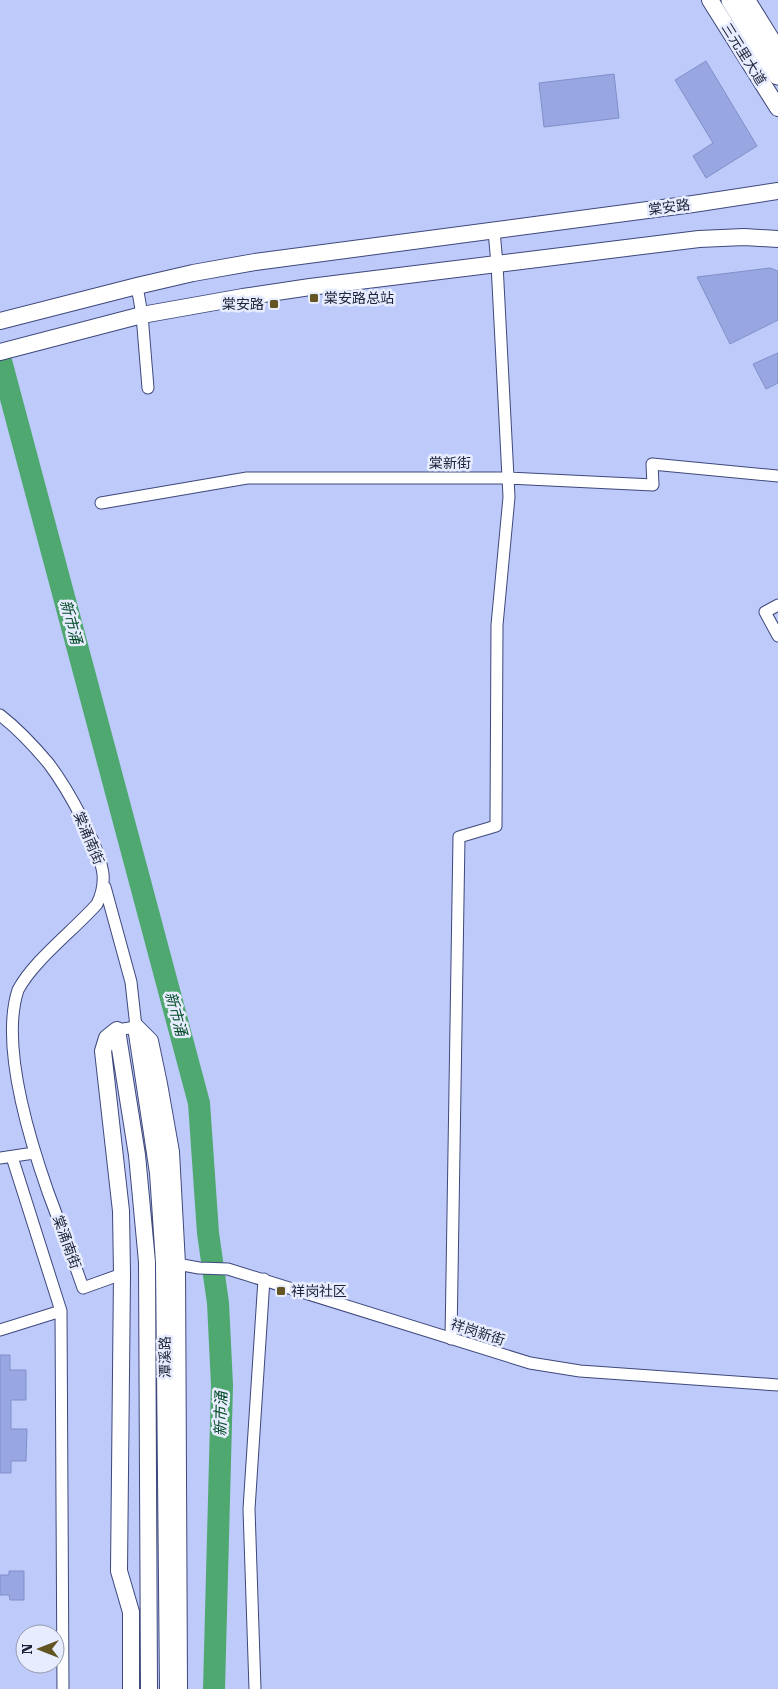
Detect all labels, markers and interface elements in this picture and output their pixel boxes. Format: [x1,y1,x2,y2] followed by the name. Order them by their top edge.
[719,20,769,88] street label: 三元里大道
[647,196,691,218] street label: 棠安路
[324,290,394,306] place label: 棠安路总站
[308,292,320,304] marker: 棠安路总站
[222,296,264,312] place label: 棠安路
[268,298,280,310] marker: 棠安路
[429,455,471,471] street label: 棠新街
[56,598,86,648] water label: 新市涌
[71,809,107,867] street label: 棠涌南街
[161,990,191,1040] water label: 新市涌
[50,1213,84,1271] street label: 棠涌南街
[291,1283,347,1299] place label: 祥岗社区
[275,1285,287,1297] marker: 祥岗社区
[449,1316,507,1348] street label: 祥岗新街
[157,1336,173,1378] street label: 潭溪路
[212,1389,230,1437] water label: 新市涌
[15,1624,65,1674] north arrow
[19,1643,35,1654] text: N

